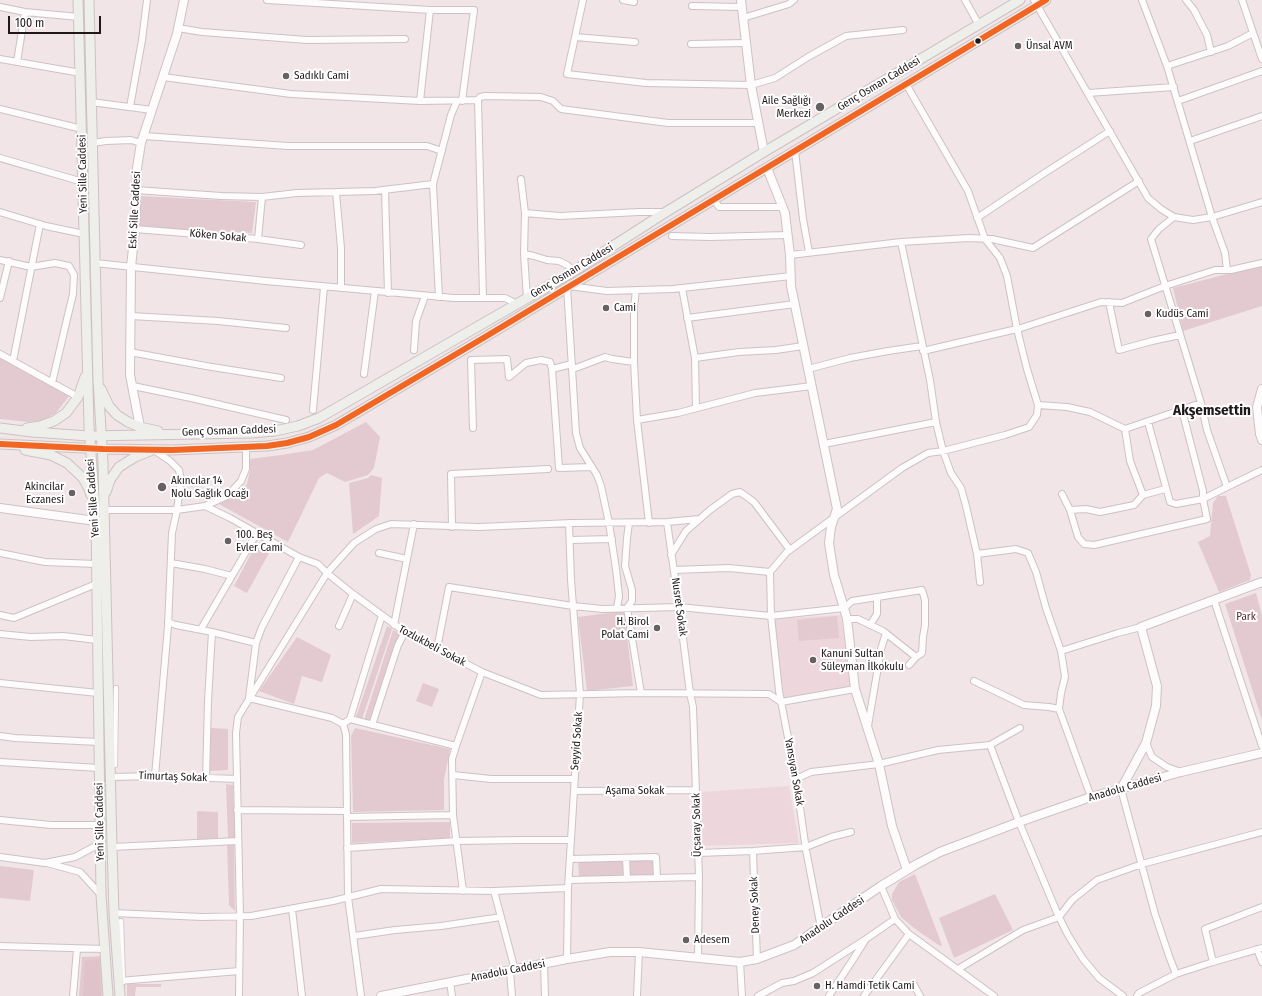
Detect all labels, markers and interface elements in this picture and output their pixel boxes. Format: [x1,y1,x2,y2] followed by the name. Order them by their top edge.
[10,8,103,34] scale bar
[15,16,44,30] text: 100 m
[973,36,983,46] unlabelled marker
[1026,39,1073,53] place label: Ünsal AVM
[1013,41,1023,51] marker: Ünsal AVM
[835,54,923,114] street label: Genç Osman Caddesi
[294,69,349,83] place label: Sadıklı Cami
[281,71,291,81] marker: Sadıklı Cami
[762,94,811,120] place label: Aile Sağlığı Merkezi
[814,101,826,113] marker: Aile Sağlığı Merkezi
[76,134,90,214] street label: Yeni Sille Caddesi
[126,171,144,249] street label: Eski Sille Caddesi
[189,227,247,245] street label: Köken Sokak
[528,241,616,301] street label: Genç Osman Caddesi
[614,301,636,315] place label: Cami
[601,303,611,313] marker: Cami
[1156,307,1209,321] place label: Kudüs Cami
[1143,309,1153,319] marker: Kudüs Cami
[1173,402,1251,420] district label: Akşemsettin
[182,423,276,439] street label: Genç Osman Caddesi
[84,458,102,538] street label: Yeni Sille Caddesi
[171,474,249,500] place label: Akıncılar 14 Nolu Sağlık Ocağı
[25,480,64,506] place label: Akincilar Eczanesi
[156,481,168,493] marker: Akıncılar 14 Nolu Sağlık Ocağı
[67,488,77,498] marker: Akincilar Eczanesi
[236,528,283,554] place label: 100. Beş Evler Cami
[223,536,233,546] marker: 100. Beş Evler Cami
[668,577,690,637] street label: Nusret Sokak
[1236,610,1256,624] park label: Park
[601,615,649,641] place label: H. Birol Polat Cami
[396,623,468,669] street label: Tozlukbeli Sokak
[652,623,662,633] marker: H. Birol Polat Cami
[821,647,904,673] place label: Kanuni Sultan Süleyman İlkokulu
[808,655,818,665] marker: Kanuni Sultan Süleyman İlkokulu
[568,711,586,771] street label: Seyyid Sokak
[782,737,806,807] street label: Yansıyan Sokak
[138,769,208,785] street label: Timurtaş Sokak
[1087,771,1163,805] street label: Anadolu Caddesi
[93,782,107,862] street label: Yeni Sille Caddesi
[606,784,664,798] street label: Aşama Sokak
[690,793,704,857] street label: Üçsaray Sokak
[747,876,763,934] street label: Deney Sokak
[797,893,867,947] street label: Anadolu Caddesi
[694,933,730,947] place label: Adesem
[681,935,691,945] marker: Adesem
[470,957,546,985] street label: Anadolu Caddesi
[825,979,914,993] place label: H. Hamdi Tetik Cami
[812,981,822,991] marker: H. Hamdi Tetik Cami

